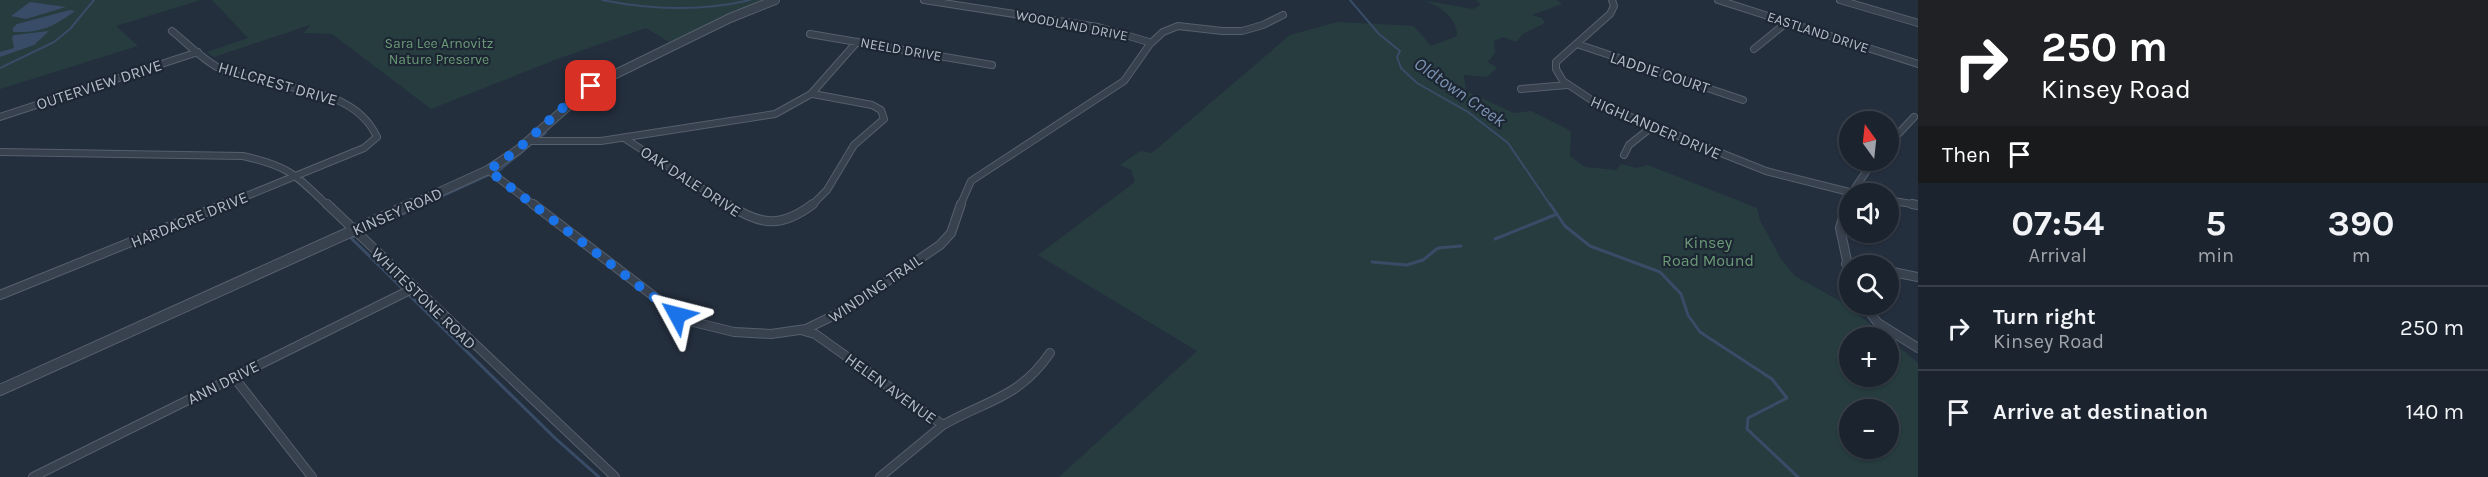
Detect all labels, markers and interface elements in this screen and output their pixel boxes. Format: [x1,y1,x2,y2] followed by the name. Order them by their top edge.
[1014,6,1130,45] street label: WOODLAND DRIVE
[1765,8,1871,57] street label: EASTLAND DRIVE
[2041,22,2168,72] text: 250 m
[1942,24,2020,102] icon: right
[859,34,943,65] street label: NEELD DRIVE
[385,35,493,68] park label: Sara Lee Arnovitz Nature Preserve
[1608,47,1712,97] street label: LADDIE COURT
[1410,52,1511,132] water label: Oldtown Creek
[34,55,164,114] street label: OUTERVIEW DRIVE
[216,57,340,110] street label: HILLCREST DRIVE
[565,60,616,111] pin
[574,69,607,102] icon: arrive
[2041,73,2191,105] text: Kinsey Road
[1588,91,1724,164] street label: HIGHLANDER DRIVE
[1839,111,1899,171] north arrow
[1839,111,1899,459] map controls
[2003,138,2036,171] icon: arrive
[637,142,745,221] street label: OAK DALE DRIVE
[1942,142,1991,168] text: Then
[349,183,445,240] street label: KINSEY ROAD
[1839,183,1899,243] button: sound
[128,187,251,252] street label: HARDACRE DRIVE
[2011,202,2104,244] text: 07:54
[2205,202,2226,244] text: 5
[2328,202,2395,244] text: 390
[1662,233,1754,270] park label: Kinsey Road Mound
[367,244,480,353] street label: WHITESTONE ROAD
[2028,244,2087,267] text: Arrival
[2197,244,2234,267] text: min
[2352,244,2370,267] text: m
[825,250,926,327] street label: WINDING TRAIL
[1839,255,1899,315] button: search
[645,283,709,347] position arrow
[1993,304,2096,330] text: Turn right
[1942,312,1975,345] icon: right
[2400,315,2464,341] text: 250 m
[1839,327,1899,387] button: +
[1993,330,2104,353] text: Kinsey Road
[841,349,940,428] street label: HELEN AVENUE
[184,356,262,409] street label: ANN DRIVE
[1942,396,1975,429] icon: arrive
[1839,399,1899,459] button: −
[1993,399,2208,425] text: Arrive at destination
[2406,399,2464,425] text: 140 m

